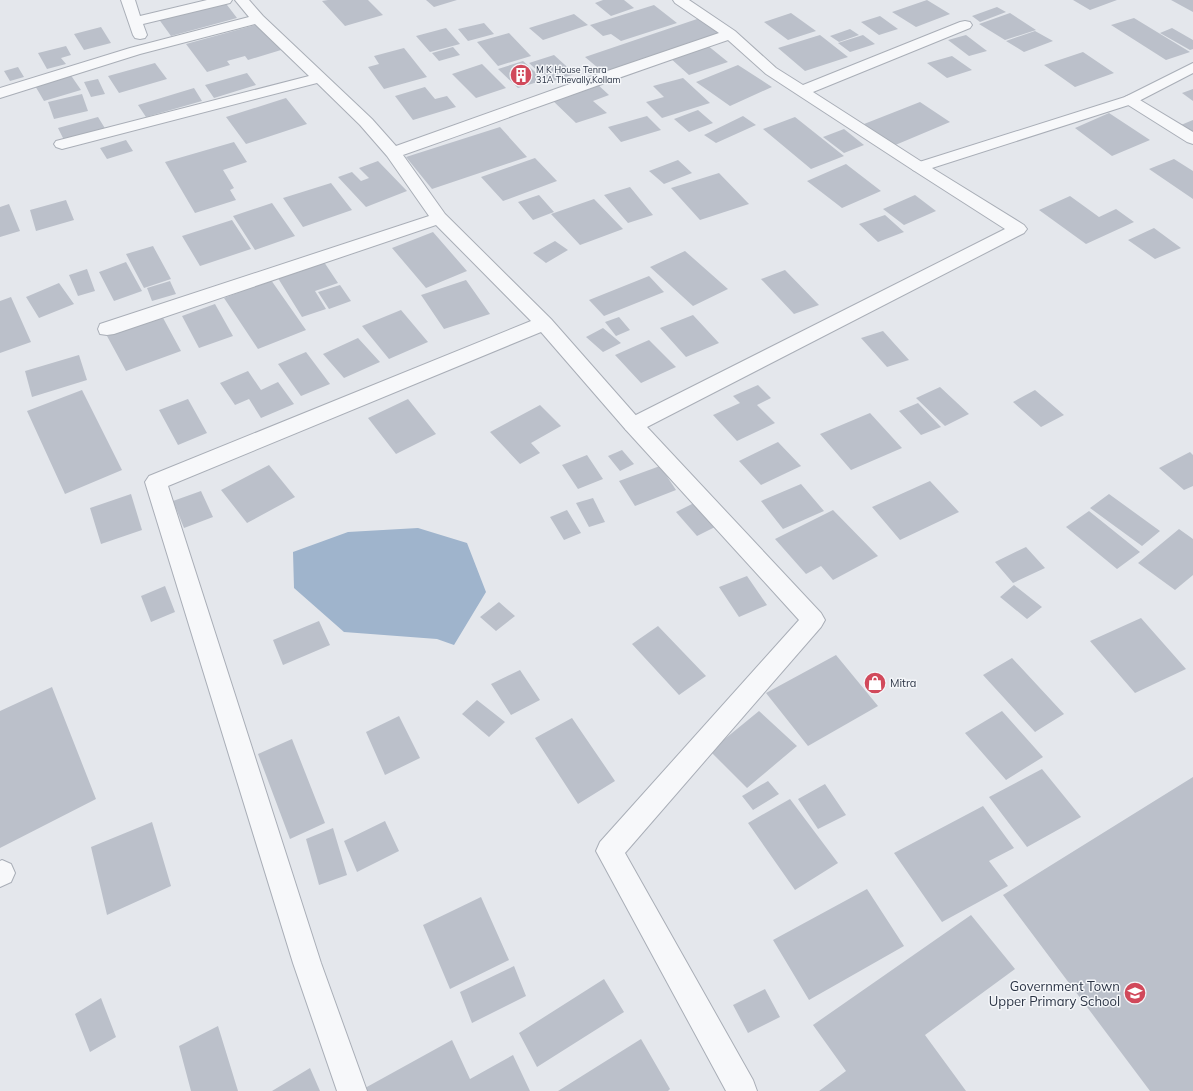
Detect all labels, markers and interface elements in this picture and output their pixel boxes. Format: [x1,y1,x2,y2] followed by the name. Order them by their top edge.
[508,62,534,88] building icon: M K House Tenra 31A Thevally,Kollam
[536,64,621,86] place label: M K House Tenra 31A Thevally,Kollam
[862,670,888,696] shop icon: Mitra
[890,676,916,690] place label: Mitra
[989,978,1120,1009] place label: Government Town Upper Primary School
[1122,980,1148,1006] school or university icon: Government Town Upper Primary School

